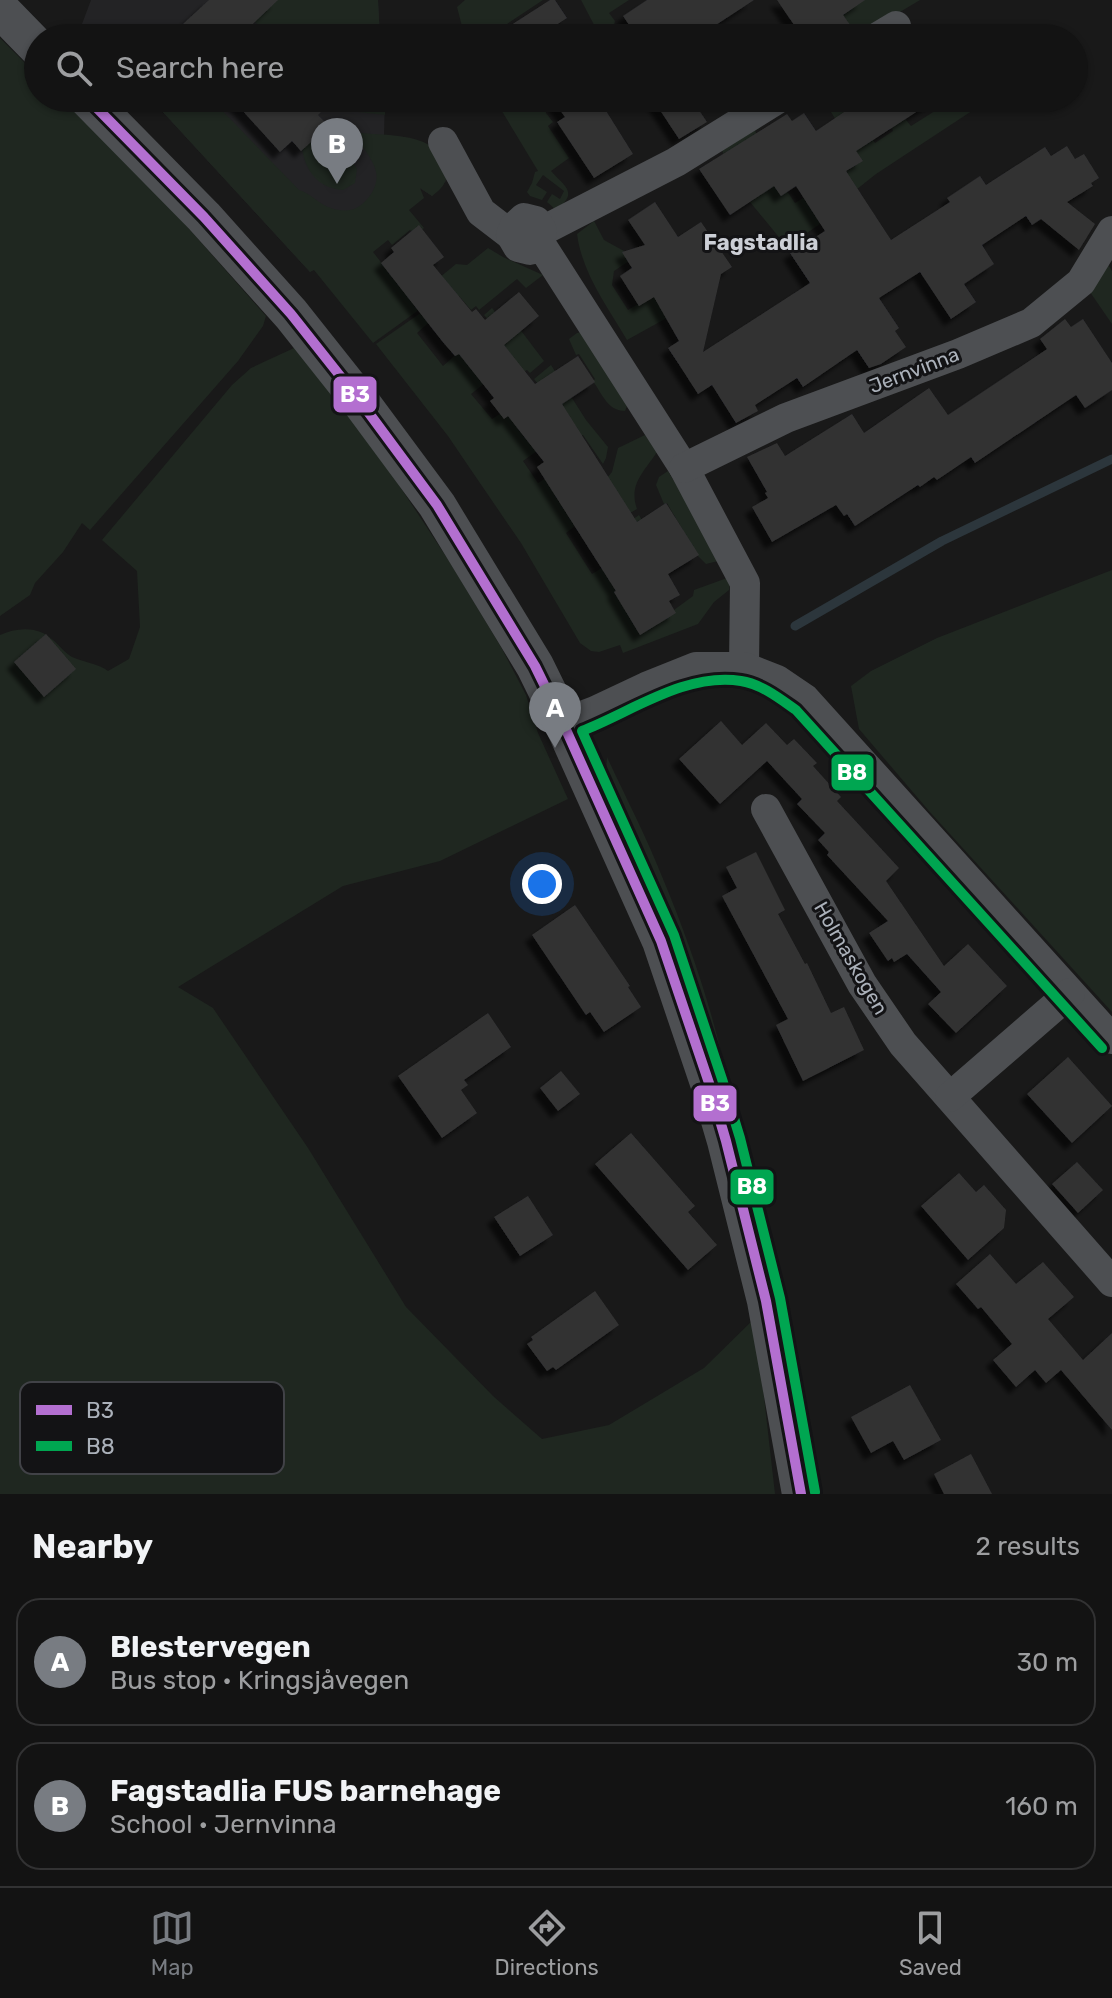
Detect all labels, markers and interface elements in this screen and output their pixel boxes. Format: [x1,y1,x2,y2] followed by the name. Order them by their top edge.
[24,24,1088,112] search box
[52,46,96,90] icon: search
[116,50,284,86] text: Search here
[311,118,363,184] pin: B
[704,229,818,256] district label: Fagstadlia
[866,342,962,398] street label: Jernvinna
[332,375,378,414] line badge: B3
[340,381,370,408] text: B3
[529,682,581,748] pin: A
[830,753,875,792] line badge: B8
[837,759,867,786] text: B8
[522,864,562,904] your location
[809,897,893,1019] street label: Holmaskogen
[692,1084,738,1123] line badge: B3
[700,1090,730,1117] text: B3
[729,1168,775,1206] line badge: B8
[737,1173,767,1200] text: B8
[20,1382,284,1474] legend
[86,1397,114,1424] text: B3
[86,1433,115,1460] text: B8
[32,1526,153,1567] text: Nearby
[976,1531,1080,1562] text: 2 results
[110,1629,311,1665] text: Blestervegen
[51,1647,69,1678] text: A
[1016,1647,1078,1678] text: 30 m
[110,1665,409,1696] text: Bus stop · Kringsjåvegen
[110,1773,501,1809] text: Fagstadlia FUS barnehage
[51,1791,69,1822] text: B
[1005,1791,1078,1822] text: 160 m
[110,1809,337,1840] text: School · Jernvinna
[150,1906,194,1981] tab: Map
[494,1906,599,1981] tab: Directions
[899,1906,962,1981] tab: Saved

